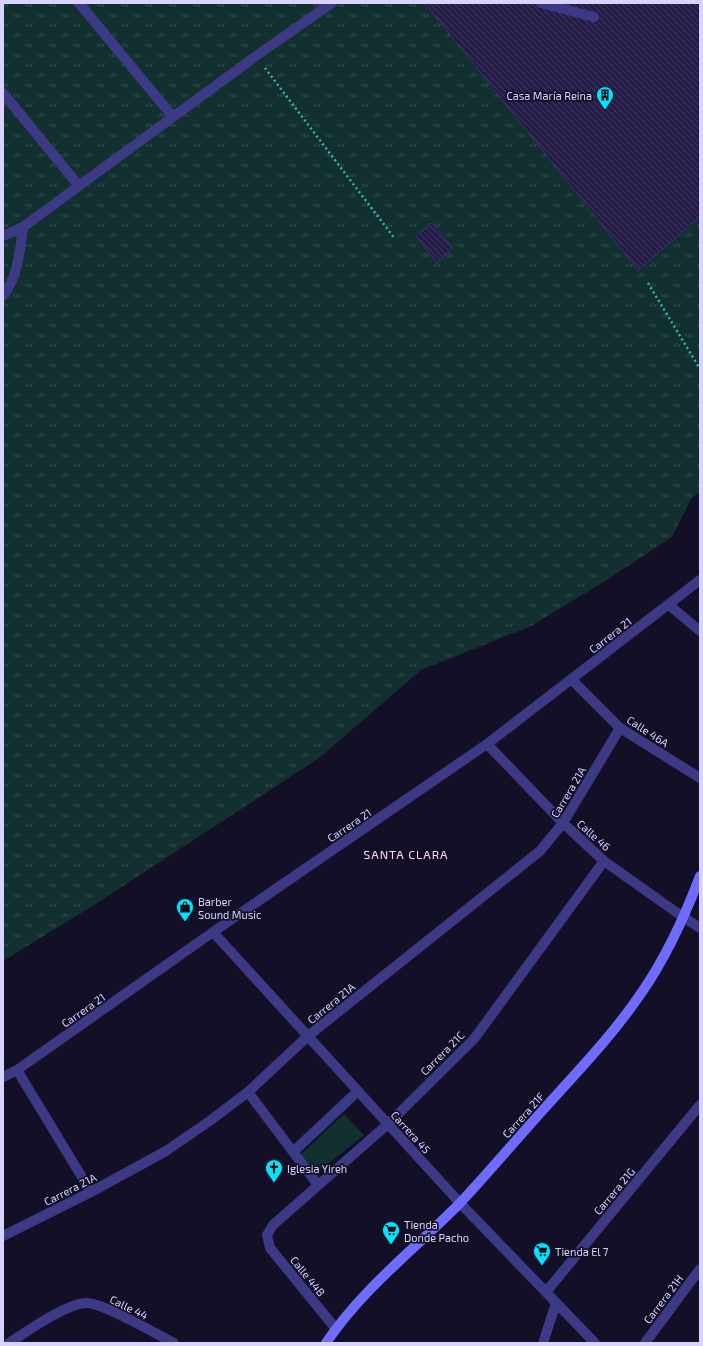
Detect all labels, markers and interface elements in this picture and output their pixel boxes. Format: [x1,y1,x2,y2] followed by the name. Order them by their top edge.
[595,85,615,110] building icon: Casa María Reina
[506,89,592,102] place label: Casa María Reina
[586,614,634,656] street label: Carrera 21
[625,713,671,749] street label: Calle 46A
[548,764,588,820] street label: Carrera 21A
[324,806,374,844] street label: Carrera 21
[575,817,613,853] street label: Calle 46
[363,847,449,861] district label: SANTA CLARA
[198,895,261,921] place label: Barber Sound Music
[175,897,195,922] shop icon: Barber Sound Music
[305,980,357,1026] street label: Carrera 21A
[59,990,107,1030] street label: Carrera 21
[417,1028,467,1078] street label: Carrera 21C
[499,1090,547,1140] street label: Carrera 21F
[389,1108,433,1156] street label: Carrera 45
[264,1158,284,1183] church icon: Iglesia Yireh
[287,1162,347,1175] place label: Iglesia Yireh
[591,1165,637,1217] street label: Carrera 21G
[42,1170,99,1208] street label: Carrera 21A
[404,1218,469,1244] place label: Tienda Donde Pacho
[381,1220,401,1245] supermarket icon: Tienda Donde Pacho
[532,1241,552,1266] supermarket icon: Tienda El 7
[555,1245,609,1258] place label: Tienda El 7
[288,1253,328,1299] street label: Calle 44B
[640,1272,686,1326] street label: Carrera 21H
[108,1292,150,1322] street label: Calle 44

